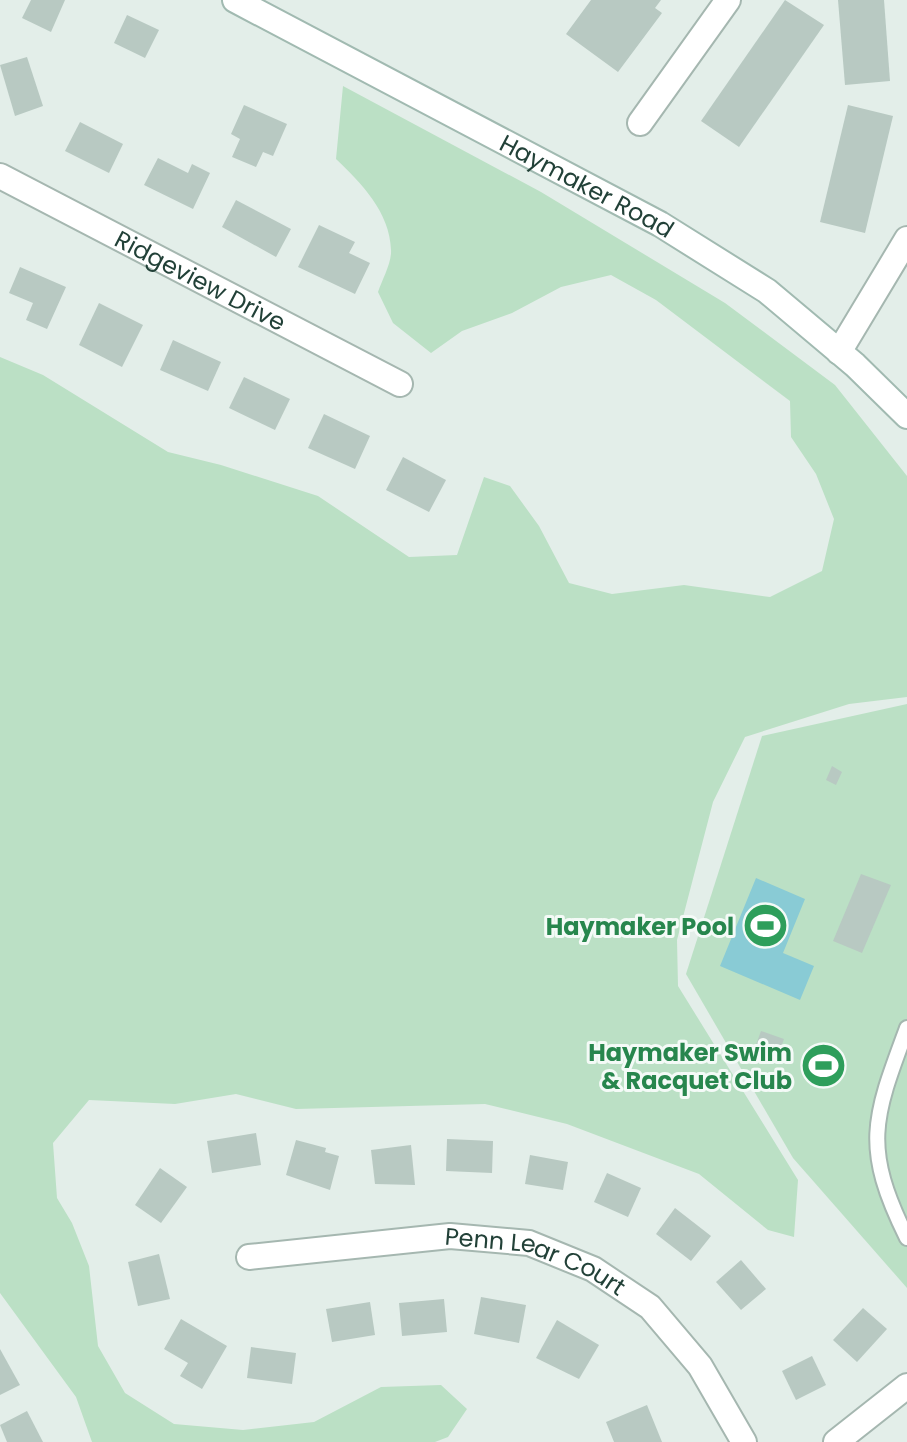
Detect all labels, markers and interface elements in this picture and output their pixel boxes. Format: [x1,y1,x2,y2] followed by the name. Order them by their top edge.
[494,126,680,245] street label: Haymaker Road
[109,222,292,338] street label: Ridgeview Drive
[741,902,789,950] sports icon: Haymaker Pool
[546,910,734,943] place label: Haymaker Pool
[588,1036,792,1097] place label: Haymaker Swim & Racquet Club
[799,1042,847,1090] sports icon: Haymaker Swim & Racquet Club
[444,1219,632,1303] street label: Penn Lear Court

